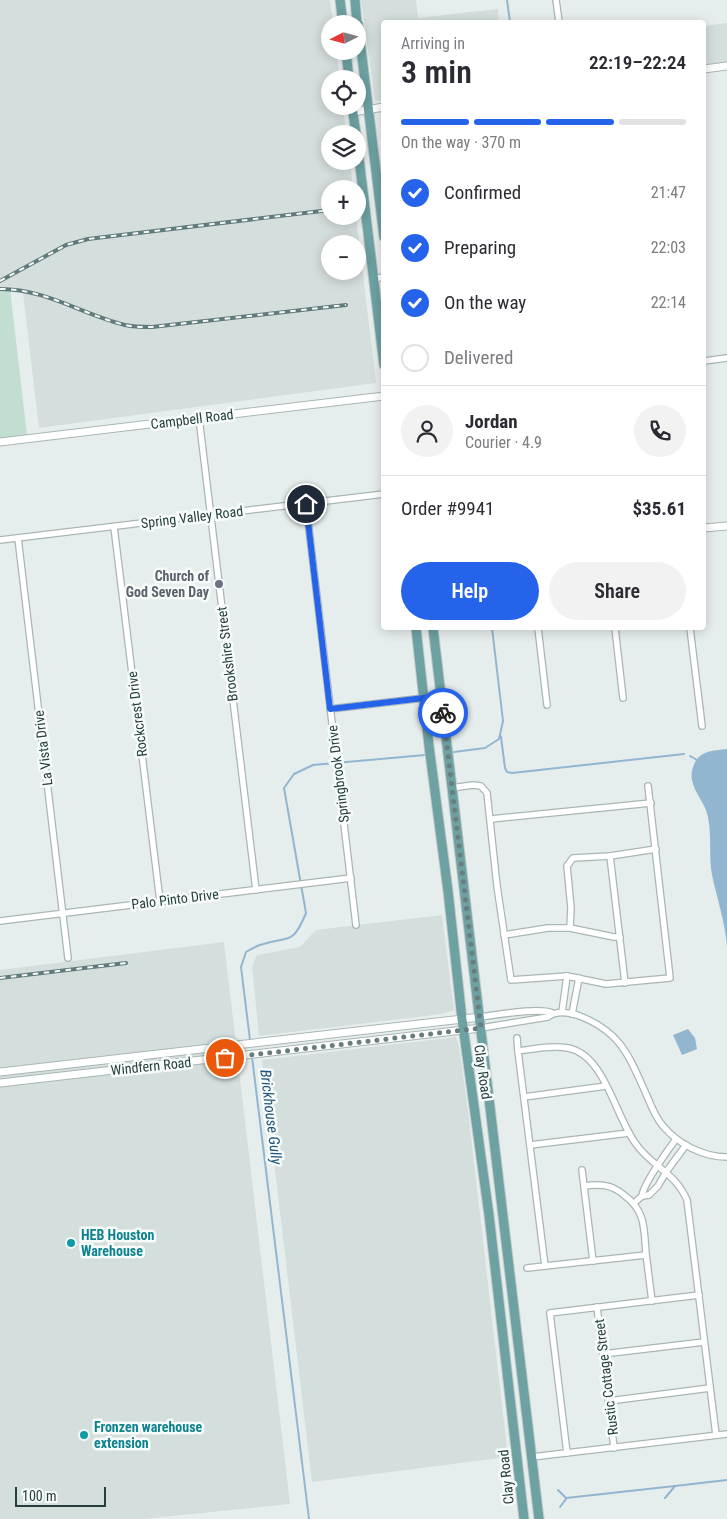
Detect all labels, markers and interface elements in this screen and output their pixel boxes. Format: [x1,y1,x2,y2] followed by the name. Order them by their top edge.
[321,15,366,60] north arrow
[321,15,366,280] map controls
[401,34,465,53] text: Arriving in
[589,51,686,74] text: 22:19–22:24
[401,53,472,91] text: 3 min
[321,70,366,115] button: locate
[321,125,366,170] button: layers
[401,133,521,152] text: On the way · 370 m
[401,179,429,207] icon: check
[321,180,366,225] button: +
[444,181,521,204] text: Confirmed
[651,183,686,202] text: 21:47
[401,234,429,262] icon: check
[321,235,366,280] button: −
[444,236,516,259] text: Preparing
[651,238,686,257] text: 22:03
[401,289,429,317] icon: check
[444,291,526,314] text: On the way
[651,293,686,312] text: 22:14
[444,346,513,369] text: Delivered
[401,405,453,457] button: person
[634,405,686,457] button: phone
[150,406,234,432] street label: Campbell Road
[465,410,518,433] text: Jordan
[465,433,542,452] text: Courier · 4.9
[285,483,327,525] pin
[292,490,320,518] icon: home
[401,497,494,520] text: Order #9941
[632,497,686,520] text: $35.61
[140,503,244,531] street label: Spring Valley Road
[401,562,539,620] button: Help
[549,562,686,620] button: Share
[126,568,210,600] place label: Church of God Seven Day
[213,578,225,590] marker: Church of God Seven Day
[213,606,241,702] street label: Brookshire Street
[124,670,150,758] street label: Rockcrest Drive
[418,688,468,738] courier
[429,699,457,727] icon: bike
[30,709,56,787] street label: La Vista Drive
[324,724,352,824] street label: Springbrook Drive
[130,886,220,912] street label: Palo Pinto Drive
[204,1037,246,1079] pin
[211,1044,239,1072] icon: bag
[471,1044,495,1100] street label: Clay Road
[110,1054,192,1078] street label: Windfern Road
[256,1068,286,1166] water label: Brickhouse Gully
[81,1227,154,1259] place label: HEB Houston Warehouse
[65,1237,77,1249] marker: HEB Houston Warehouse
[591,1318,621,1436] street label: Rustic Cottage Street
[94,1419,203,1451] place label: Fronzen warehouse extension
[78,1429,90,1441] marker: Fronzen warehouse extension
[495,1449,517,1505] street label: Clay Road
[15,1484,106,1507] scale bar
[22,1488,57,1504] text: 100 m

